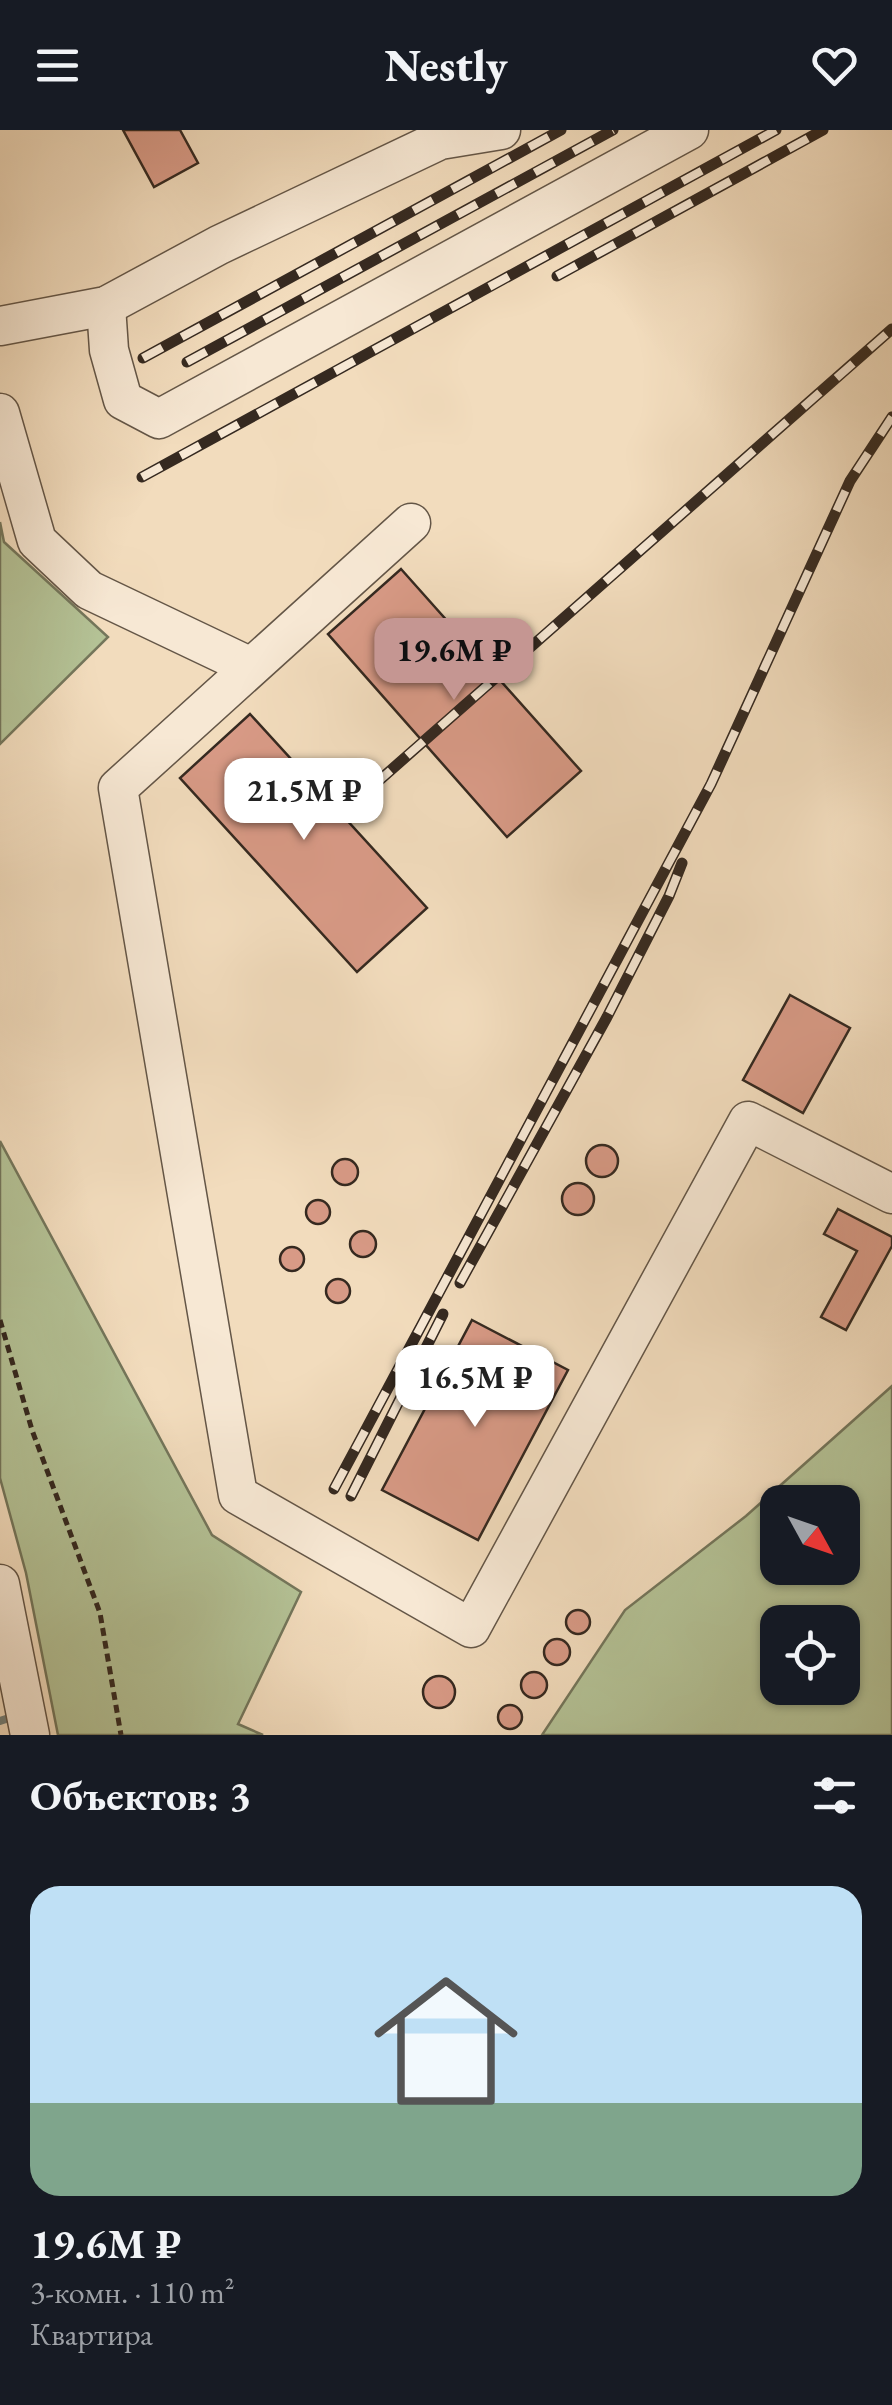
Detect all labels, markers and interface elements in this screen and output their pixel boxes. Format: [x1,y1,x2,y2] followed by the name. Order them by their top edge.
[385,36,508,94] text: Nestly
[30,38,85,93] icon: menu
[807,38,862,93] icon: heart
[362,618,546,703] pin: 19.6M ₽
[396,629,512,671] text: 19.6M ₽
[212,758,396,843] pin: 21.5M ₽
[246,769,362,811] text: 21.5M ₽
[383,1345,567,1430] pin: 16.5M ₽
[417,1356,533,1398] text: 16.5M ₽
[760,1485,860,1585] north arrow
[760,1485,860,1705] map controls
[760,1605,860,1705] button: locate
[30,1768,251,1823] text: Объектов: 3
[807,1768,862,1823] icon: filters
[356,1951,536,2131] icon: home
[30,2216,181,2271] text: 19.6M ₽
[30,2271,235,2313] text: 3-комн. · 110 m²
[30,2313,153,2355] text: Квартира

